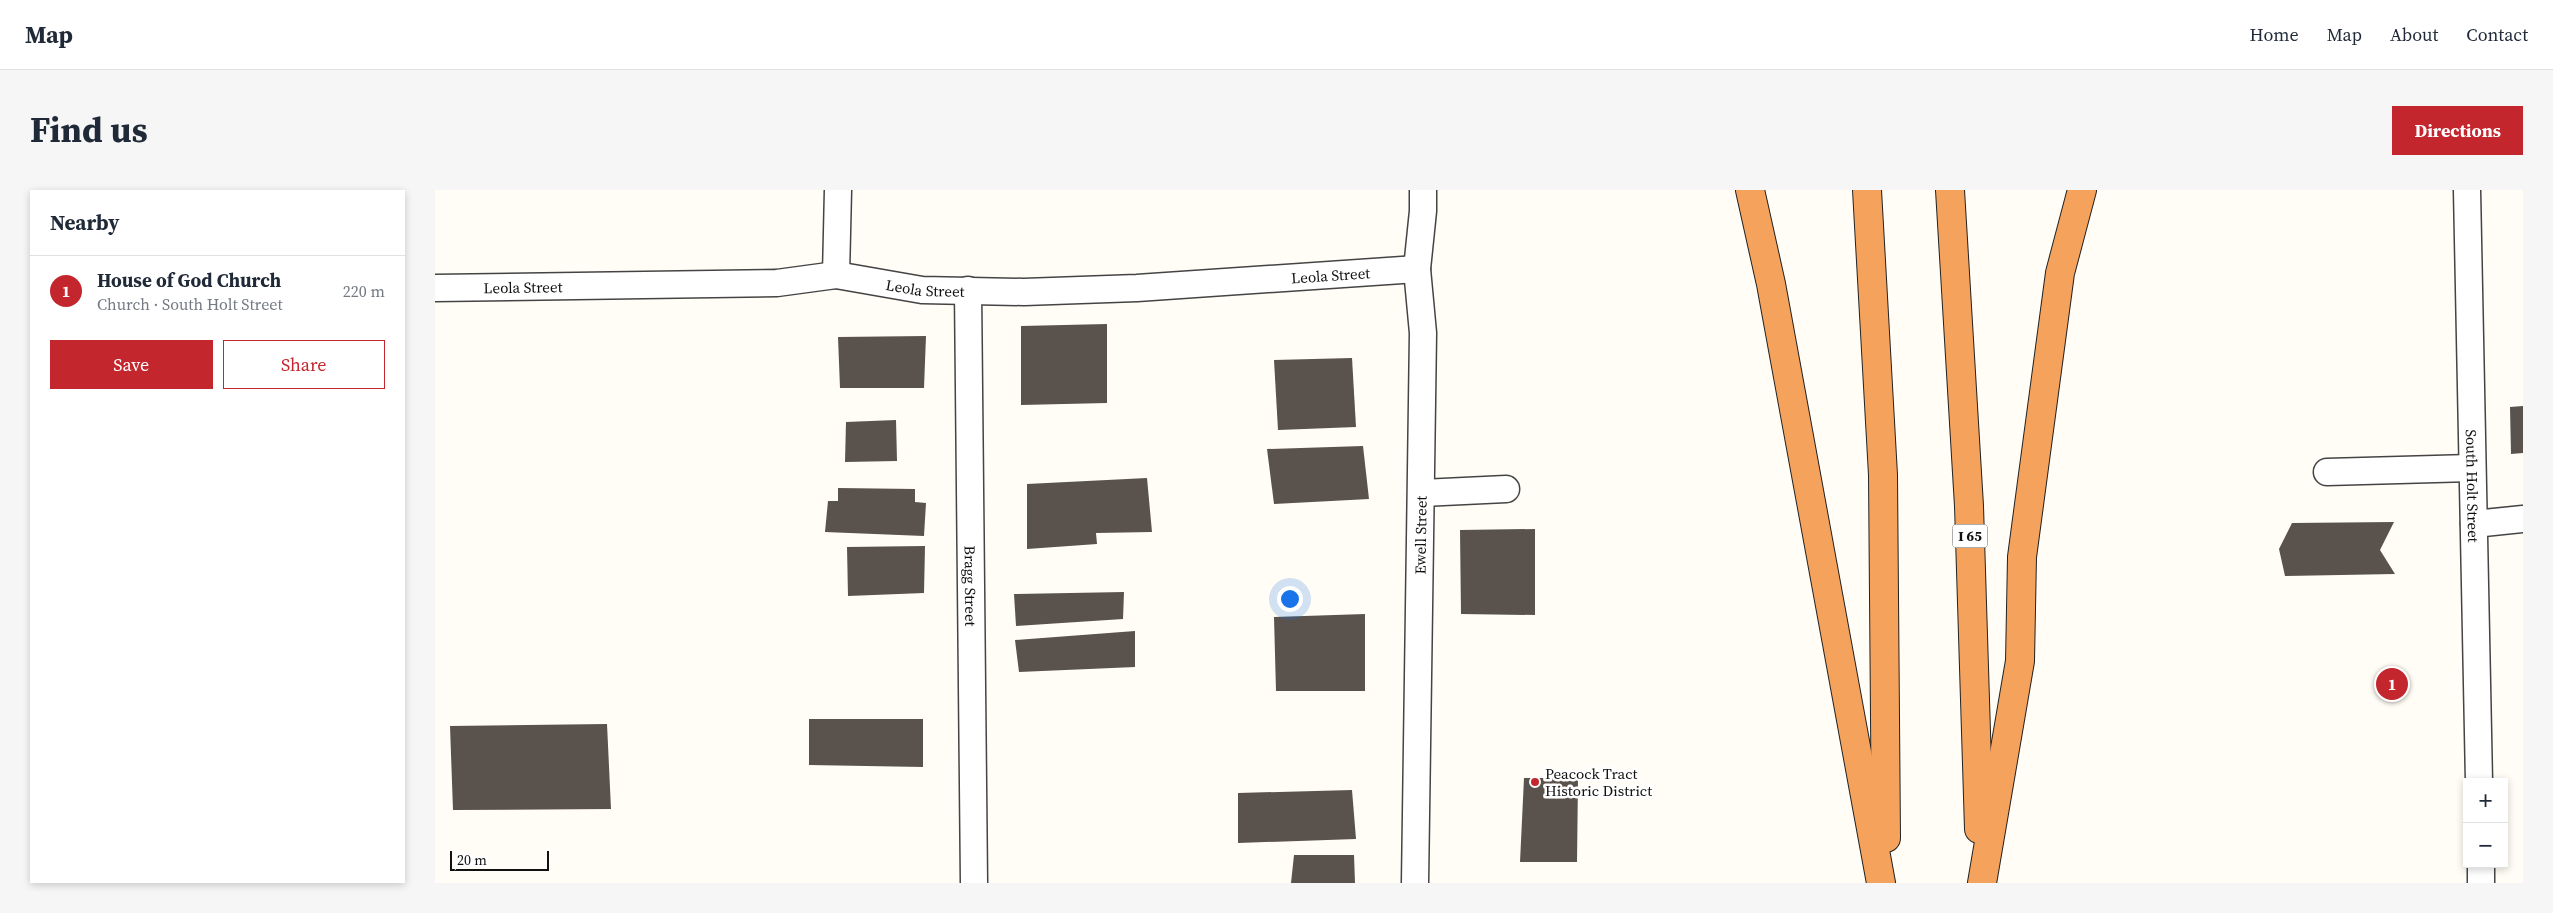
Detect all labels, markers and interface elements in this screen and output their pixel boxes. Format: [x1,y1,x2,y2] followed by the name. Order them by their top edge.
[25,18,73,51] text: Map
[2250,22,2299,47] text: Home
[2327,22,2362,47] text: Map
[2390,22,2438,47] text: About
[2466,22,2528,47] text: Contact
[30,106,148,154] text: Find us
[2392,106,2523,155] button: Directions
[50,208,120,237] text: Nearby
[1290,262,1371,288] street label: Leola Street
[97,267,281,293] text: House of God Church
[884,273,965,301] street label: Leola Street
[483,276,563,298] street label: Leola Street
[62,280,70,302] text: 1
[343,280,385,302] text: 220 m
[97,293,283,315] text: Church · South Holt Street
[50,340,213,389] button: Save
[223,340,385,389] button: Share
[2461,429,2485,543] street label: South Holt Street
[1409,495,1431,575] street label: Ewell Street
[1953,524,1987,548] road number: I 65
[960,545,982,627] street label: Bragg Street
[1277,586,1303,612] your location
[2376,665,2408,703] pin: 1
[1545,763,1652,801] place label: Peacock Tract Historic District
[1529,776,1541,788] marker: Peacock Tract Historic District
[2463,778,2508,868] map controls
[2463,778,2508,823] button: +
[2463,823,2508,868] button: −
[450,848,549,871] scale bar
[457,850,487,870] text: 20 m

